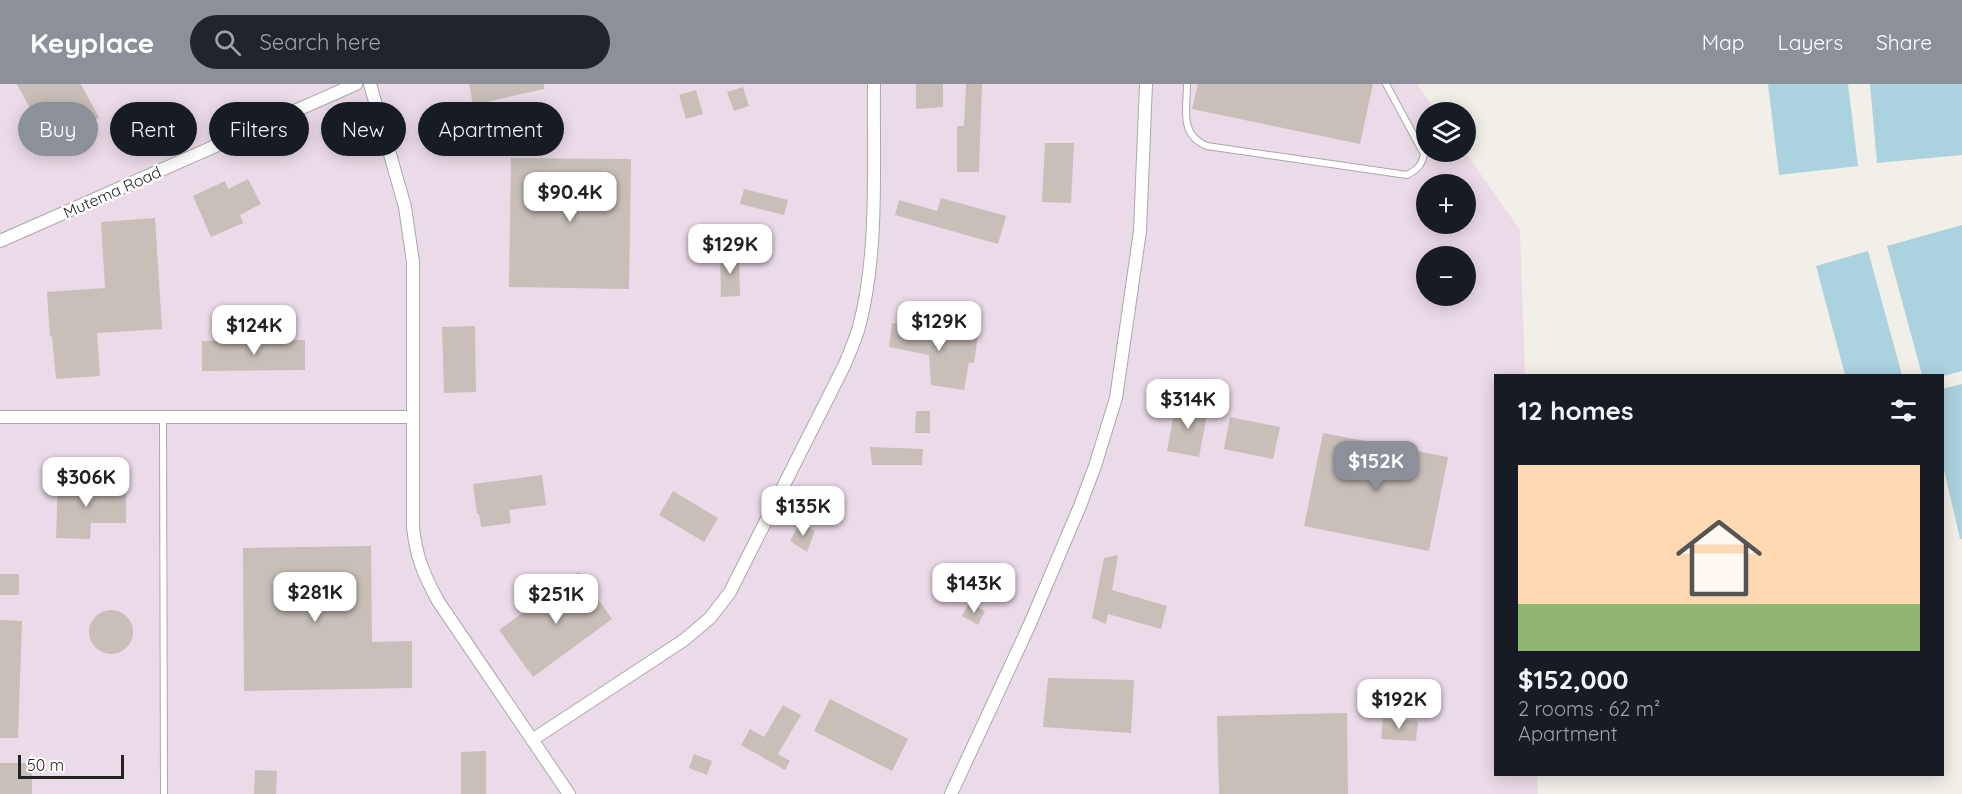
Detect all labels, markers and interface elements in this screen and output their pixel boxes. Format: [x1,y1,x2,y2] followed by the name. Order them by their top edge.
[190,15,610,69] search box
[30,25,154,60] text: Keyplace
[211,26,244,59] icon: search
[259,28,381,56] text: Search here
[1702,29,1745,55] text: Map
[1778,29,1843,55] text: Layers
[1876,29,1932,55] text: Share
[18,102,98,156] chip: Buy
[110,102,197,156] chip: Rent
[209,102,309,156] chip: Filters
[321,102,406,156] chip: New
[418,102,564,156] chip: Apartment
[1416,102,1476,306] map controls
[1416,102,1476,162] button: layers
[60,161,164,223] street label: Mutema Road
[521,172,619,223] pin: $90.4K
[1416,174,1476,234] button: +
[538,179,602,204] text: $90.4K
[688,224,772,275] pin: $129K
[702,231,758,256] text: $129K
[1416,246,1476,306] button: −
[897,301,981,352] pin: $129K
[212,305,296,356] pin: $124K
[911,308,967,333] text: $129K
[226,312,282,337] text: $124K
[1146,379,1230,430] pin: $314K
[1160,386,1216,411] text: $314K
[1518,394,1634,427] text: 12 homes
[1887,394,1920,427] icon: filters
[1334,441,1418,492] pin: $152K
[1348,448,1404,473] text: $152K
[44,457,128,508] pin: $306K
[56,464,116,489] text: $306K
[761,486,845,537] pin: $135K
[775,493,831,518] text: $135K
[1665,504,1773,612] icon: home
[932,563,1016,614] pin: $143K
[946,570,1002,595] text: $143K
[273,572,357,623] pin: $281K
[514,574,598,625] pin: $251K
[287,579,343,604] text: $281K
[528,581,584,606] text: $251K
[1518,663,1628,696] text: $152,000
[1357,679,1441,730] pin: $192K
[1371,686,1427,711] text: $192K
[1518,696,1660,721] text: 2 rooms · 62 m²
[1518,721,1618,746] text: Apartment
[18,752,124,780] scale bar
[27,755,64,775] text: 50 m

